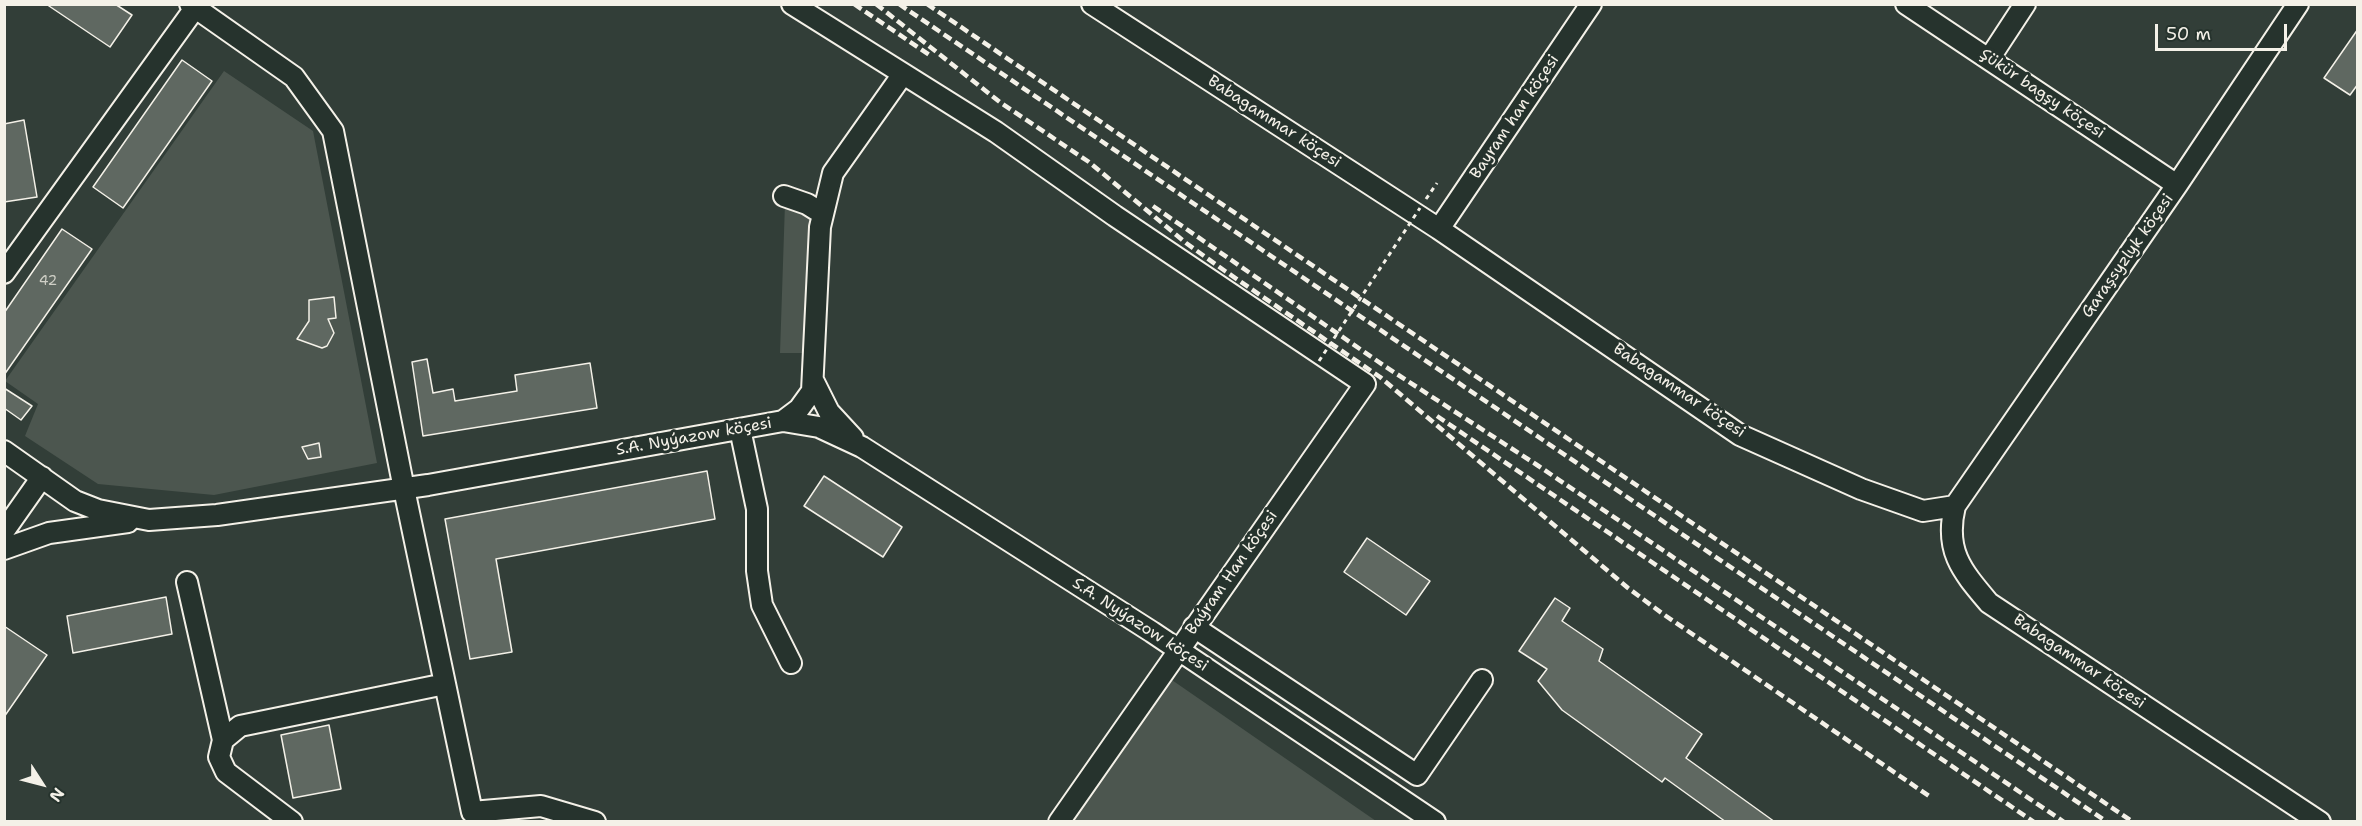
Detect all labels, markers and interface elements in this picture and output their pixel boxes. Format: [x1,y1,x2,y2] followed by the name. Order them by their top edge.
[2158,12,2290,50] scale bar
[2166,22,2211,46] text: 50 m
[1976,45,2108,143] street label: Şükür bagşy köçesi
[1466,51,1564,183] street label: Bayram han köçesi
[1204,72,1344,172] street label: Babagammar köçesi
[2078,190,2178,322] street label: Garaşsyzlyk köçesi
[39,273,57,289] house number: 42
[1609,340,1749,442] street label: Babagammar köçesi
[615,414,773,460] street label: S.A. Nyýazow köçesi
[1182,507,1282,639] street label: Baýram Han köçesi
[1069,574,1211,676] street label: S.A. Nyýazow köçesi
[2009,611,2149,713] street label: Babagammar köçesi
[12,754,72,814] north arrow
[45,784,69,806] text: N

